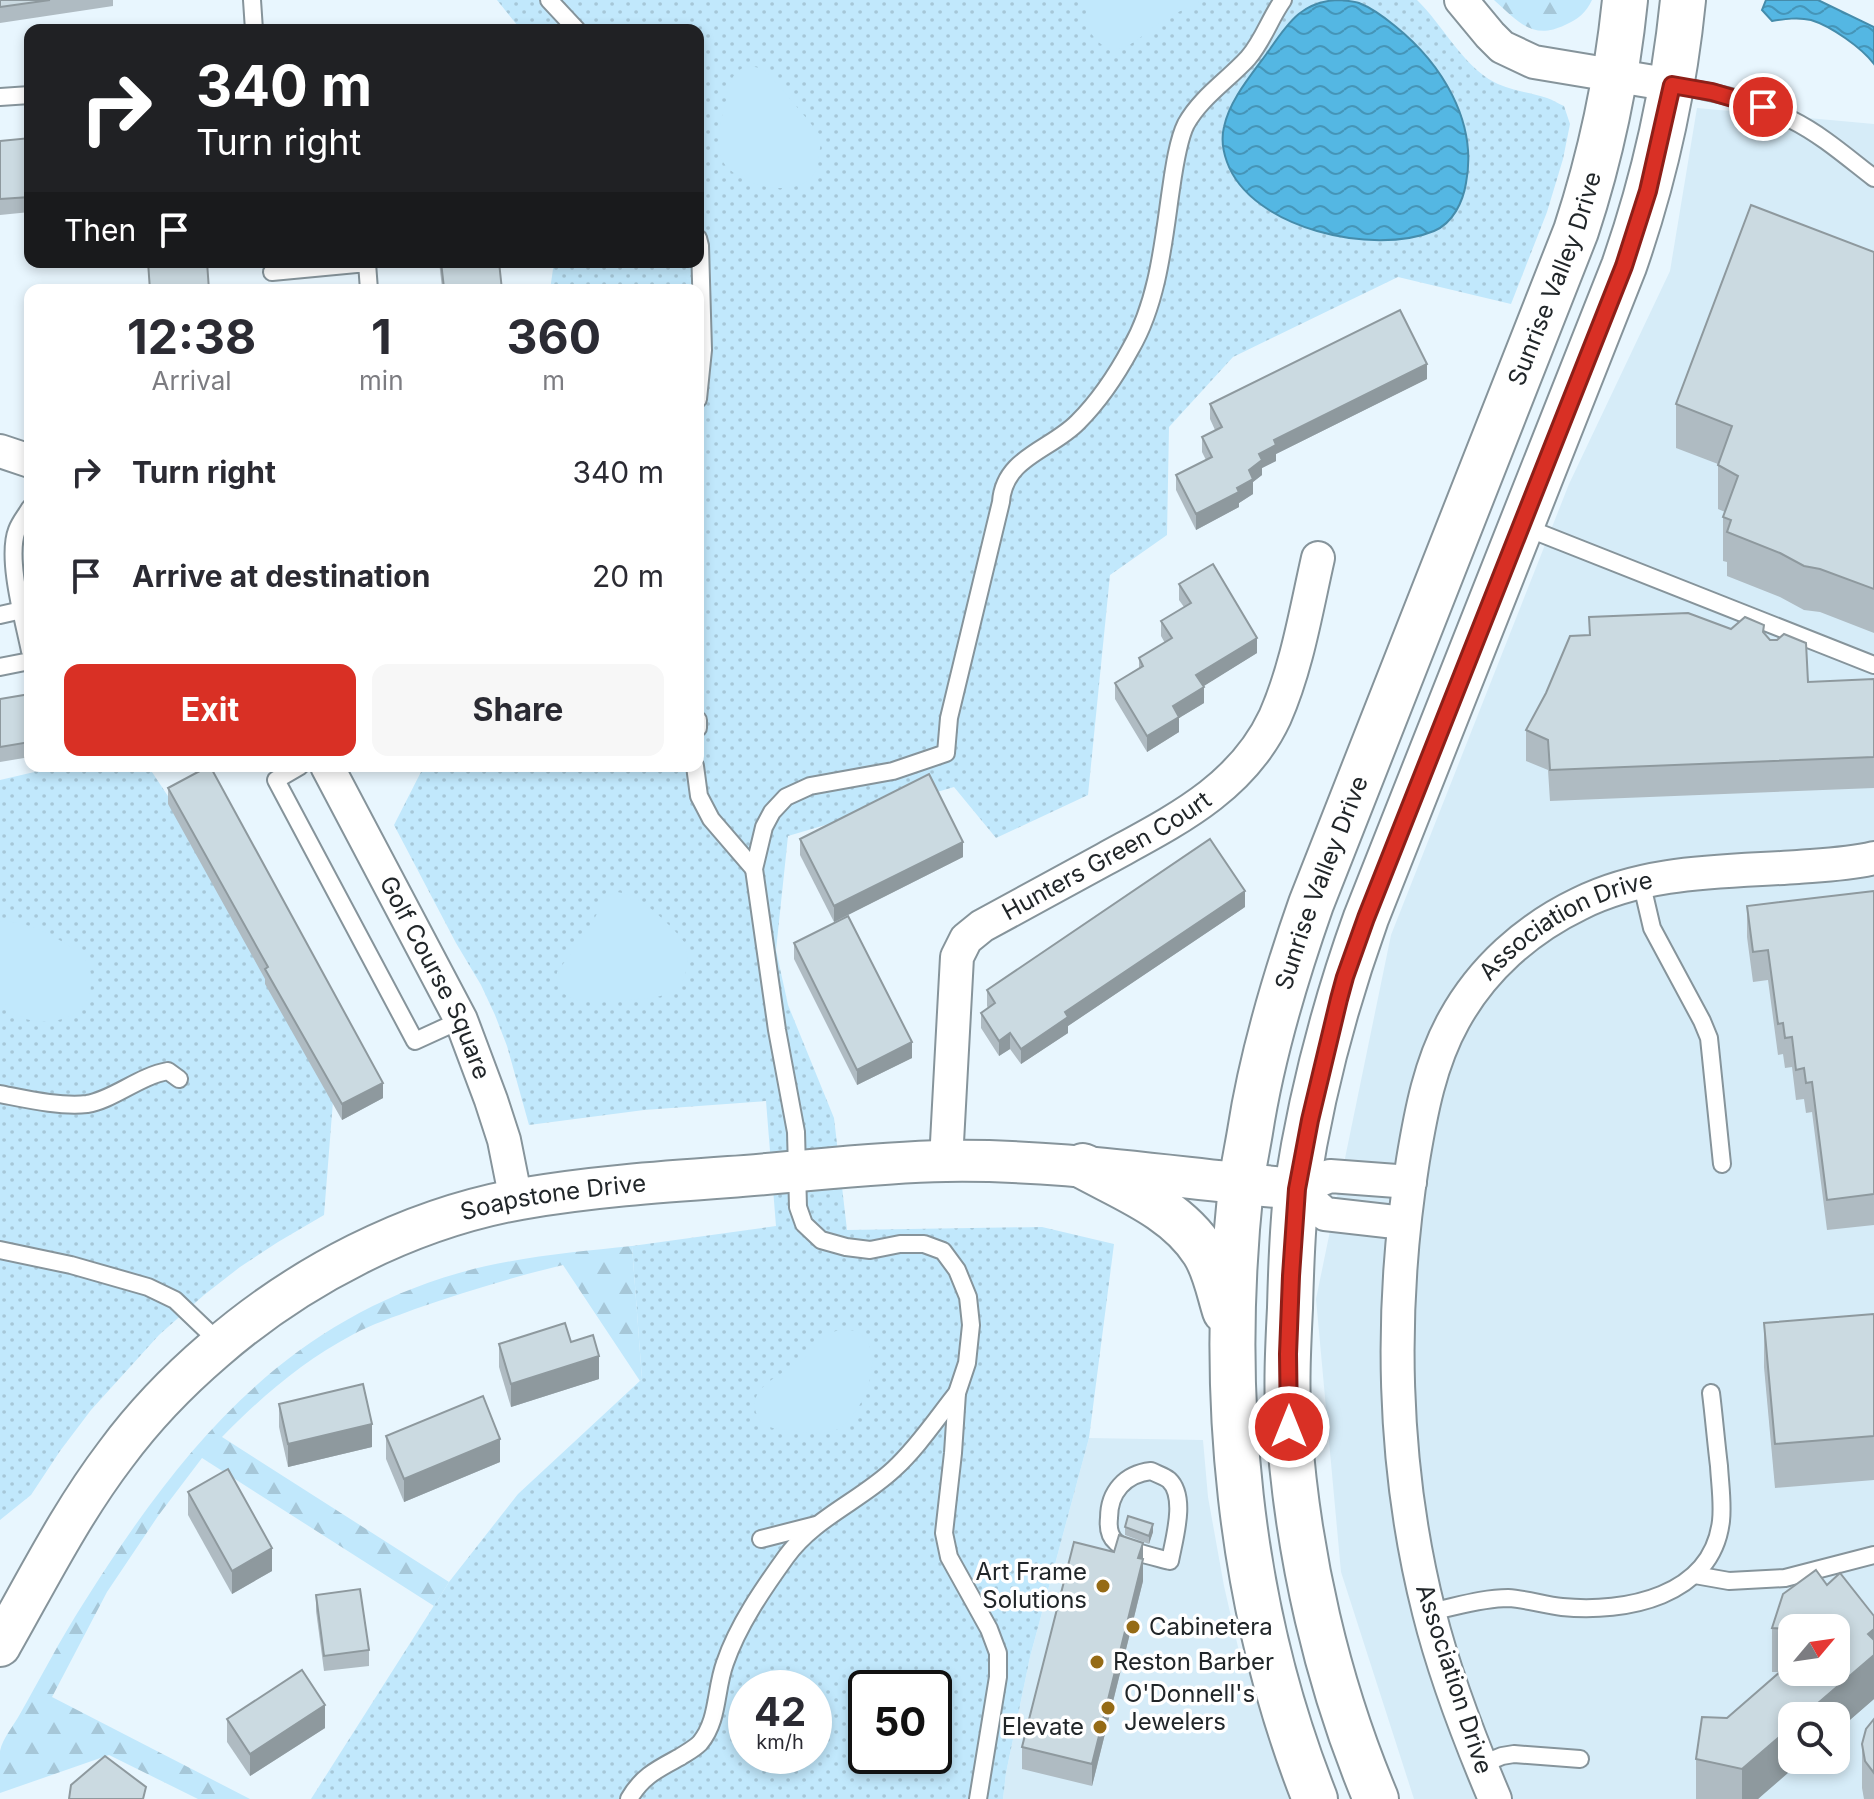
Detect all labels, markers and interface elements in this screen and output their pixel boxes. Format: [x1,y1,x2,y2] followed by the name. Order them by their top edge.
[196,52,372,120] text: 340 m
[64,56,168,160] icon: right
[1729,73,1797,141] pin
[1741,85,1785,129] icon: arrive
[196,120,361,164] text: Turn right
[1502,168,1607,390] street label: Sunrise Valley Drive
[152,208,196,252] icon: arrive
[64,212,136,248] text: Then
[127,307,256,366] text: 12:38
[371,307,392,366] text: 1
[506,307,601,366] text: 360
[152,365,232,396] text: Arrival
[359,365,404,396] text: min
[542,365,565,396] text: m
[64,450,108,494] icon: right
[132,454,276,490] text: Turn right
[572,454,664,490] text: 340 m
[64,554,108,598] icon: arrive
[132,558,430,594] text: Arrive at destination
[592,558,664,594] text: 20 m
[64,664,356,756] button: Exit
[372,664,664,756] button: Share
[1269,771,1374,993] street label: Sunrise Valley Drive
[997,785,1217,926] street label: Hunters Green Court
[1473,865,1655,986] street label: Association Drive
[374,871,497,1083] street label: Golf Course Square
[457,1168,647,1226] street label: Soapstone Drive
[1247,1385,1331,1469] position arrow
[975,1557,1087,1614] place label: Art Frame Solutions
[1094,1577,1112,1595] marker: Art Frame Solutions
[1410,1580,1499,1777] street label: Association Drive
[1149,1612,1273,1641] place label: Cabinetera
[1778,1614,1850,1686] north arrow
[1778,1614,1850,1774] map controls
[1124,1618,1142,1636] marker: Cabinetera
[1113,1647,1274,1676] place label: Reston Barber
[1088,1653,1106,1671] marker: Reston Barber
[848,1670,952,1774] speed limit sign: 50
[1124,1679,1255,1736] place label: O'Donnell's Jewelers
[754,1687,806,1736] text: 42
[1099,1699,1117,1717] marker: O'Donnell's Jewelers
[1778,1702,1850,1774] button: search
[1002,1712,1084,1741] place label: Elevate
[1091,1718,1109,1736] marker: Elevate
[756,1730,804,1754] text: km/h

